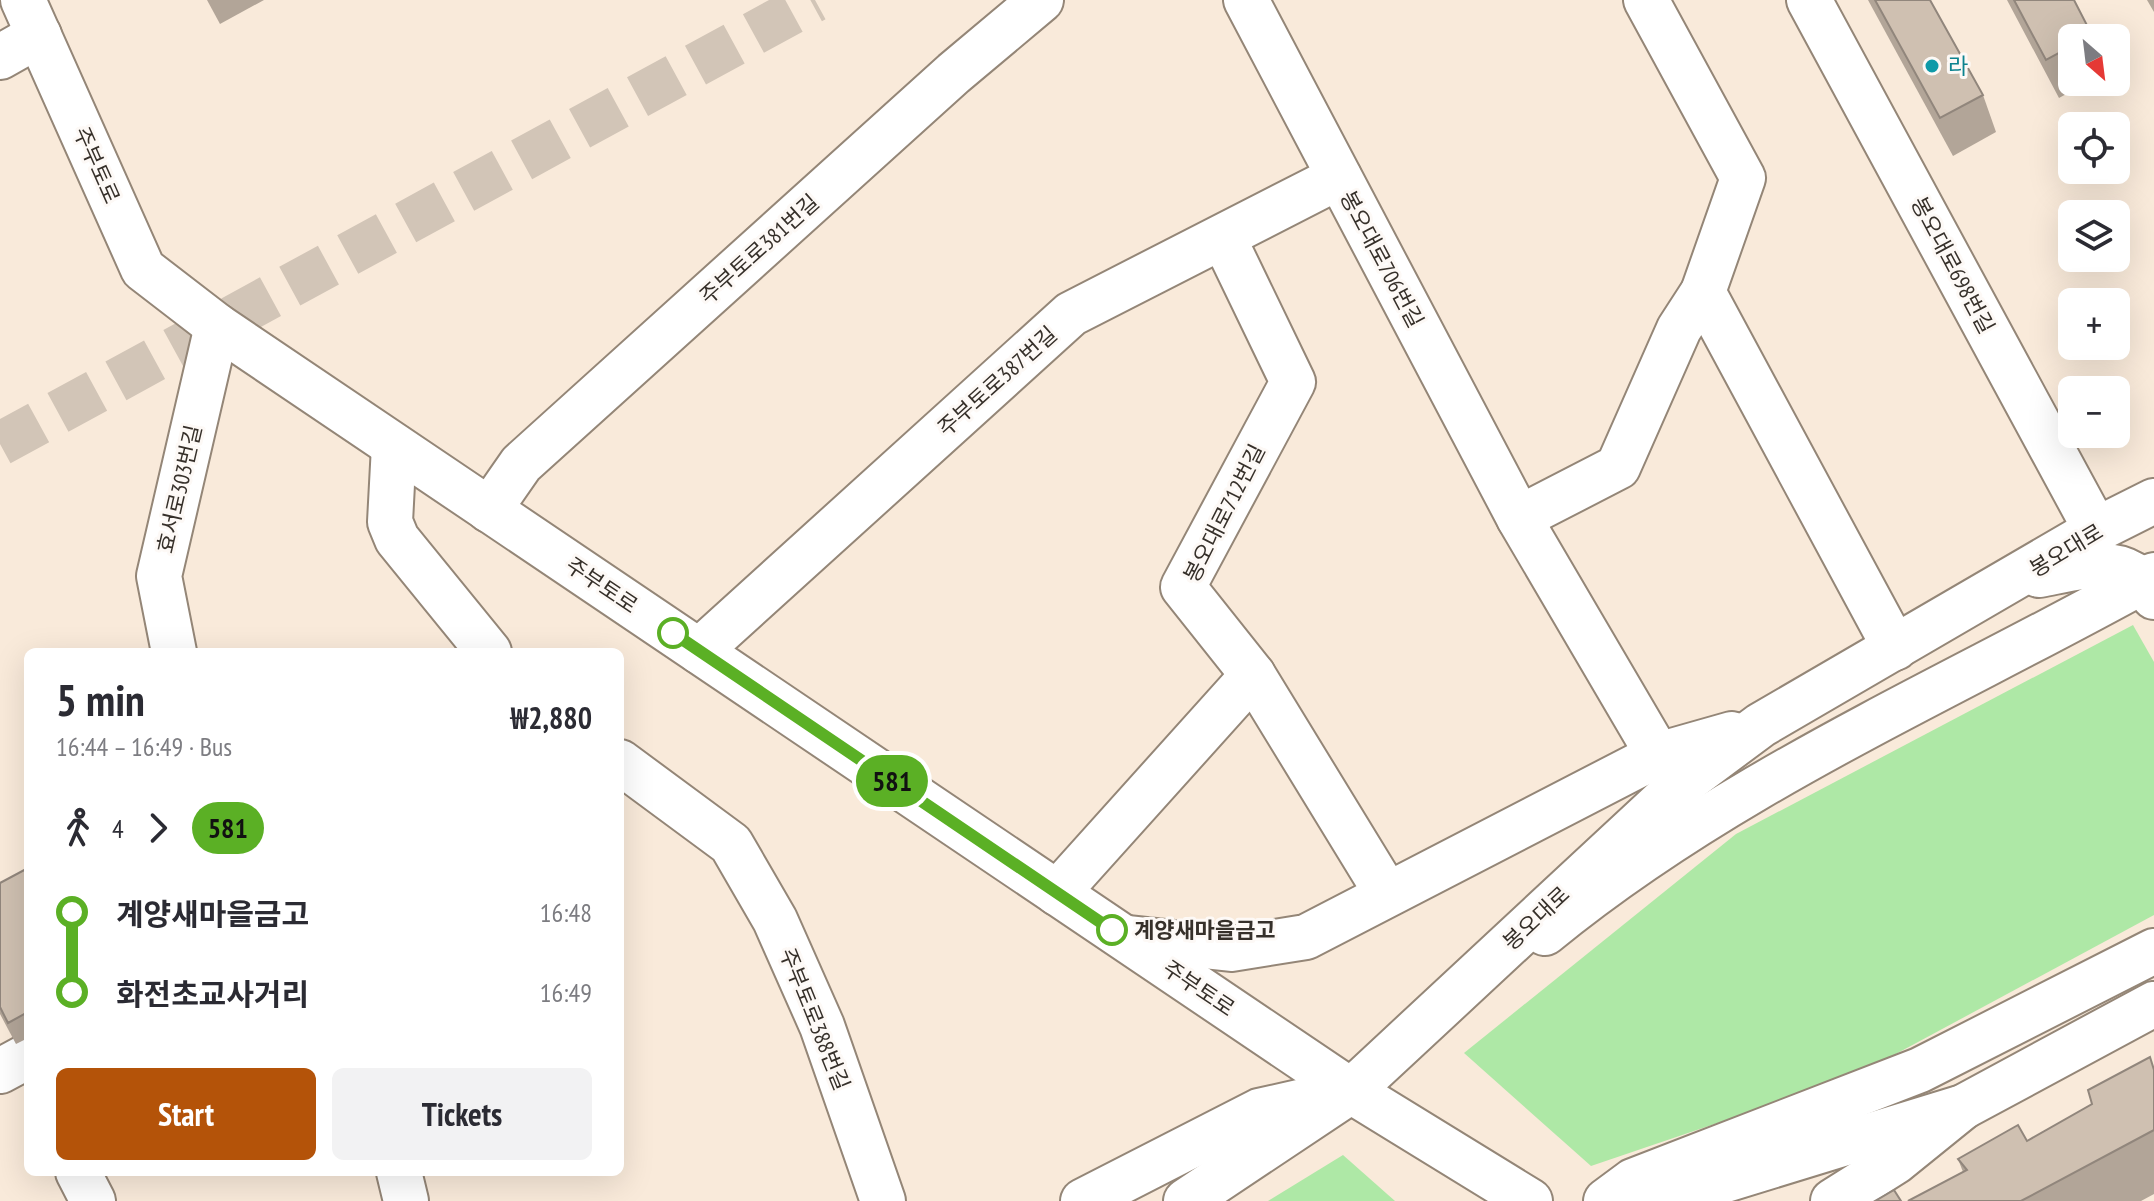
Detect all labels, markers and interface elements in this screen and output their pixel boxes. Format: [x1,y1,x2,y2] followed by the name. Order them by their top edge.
[2058,24,2130,96] north arrow
[2058,24,2130,448] map controls
[1948,52,1968,80] place label: 라
[1923,57,1941,75] marker: 라
[2058,112,2130,184] button: locate
[68,122,126,208] street label: 주부토로
[1334,186,1430,332] street label: 봉오대로706번길
[693,188,825,310] street label: 주부토로381번길
[1905,192,2001,338] street label: 봉오대로698번길
[2058,200,2130,272] button: layers
[2058,288,2130,360] button: +
[931,320,1063,442] street label: 주부토로387번길
[2058,376,2130,448] button: −
[151,422,207,556] street label: 효서로303번길
[1177,439,1271,587] street label: 봉오대로712번길
[2024,517,2108,583] street label: 봉오대로
[561,551,643,619] street label: 주부토로
[658,618,688,648] unlabelled marker
[56,671,145,728] text: 5 min
[510,698,592,737] text: ₩2,880
[56,730,232,763] text: 16:44 – 16:49 · Bus
[846,755,938,807] line badge: 581
[872,762,912,799] text: 581
[56,806,100,850] icon: walk
[136,806,180,850] icon: forward
[208,809,248,846] text: 581
[112,812,124,845] text: 4
[1497,880,1575,956] street label: 봉오대로
[116,894,309,933] text: 계양새마을금고
[540,896,592,929] text: 16:48
[1097,915,1127,945] marker: 계양새마을금고
[1134,916,1276,944] place label: 계양새마을금고
[774,944,856,1094] street label: 주부토로388번길
[1158,954,1240,1022] street label: 주부토로
[116,974,309,1013] text: 화전초교사거리
[540,976,592,1009] text: 16:49
[56,1068,316,1160] button: Start
[332,1068,592,1160] button: Tickets

